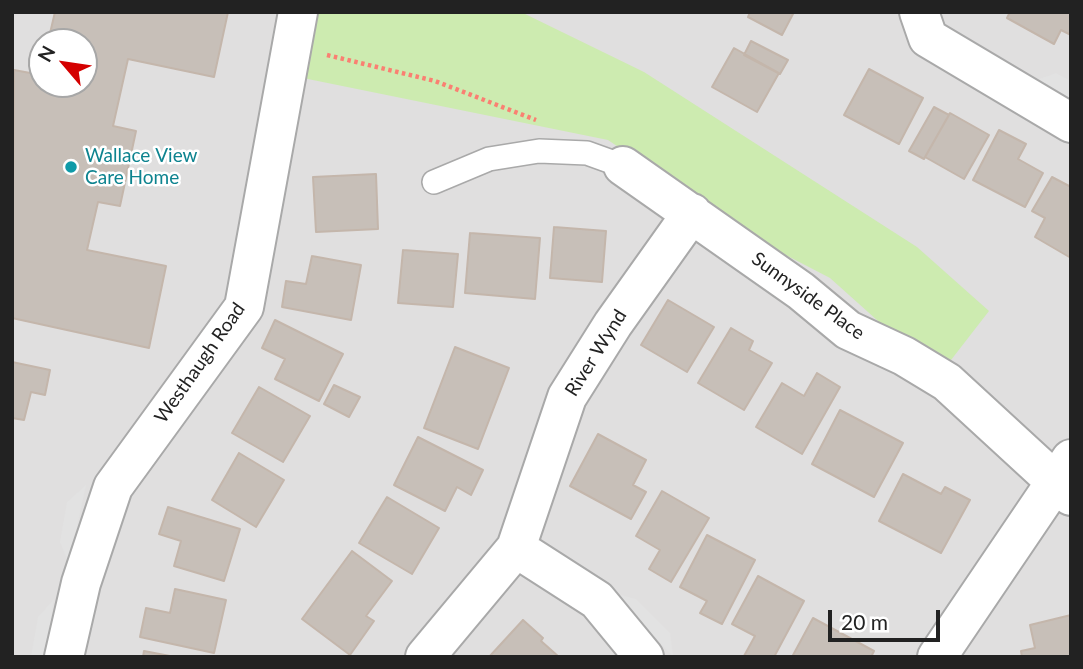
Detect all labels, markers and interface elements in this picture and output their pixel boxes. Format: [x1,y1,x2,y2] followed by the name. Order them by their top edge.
[28,28,98,98] north arrow
[32,42,60,66] text: N
[85,145,198,189] place label: Wallace View Care Home
[63,159,79,175] marker: Wallace View Care Home
[747,247,869,345] street label: Sunnyside Place
[150,298,250,428] street label: Westhaugh Road
[560,305,632,401] street label: River Wynd
[831,596,943,640] scale bar
[841,609,888,634] text: 20 m

